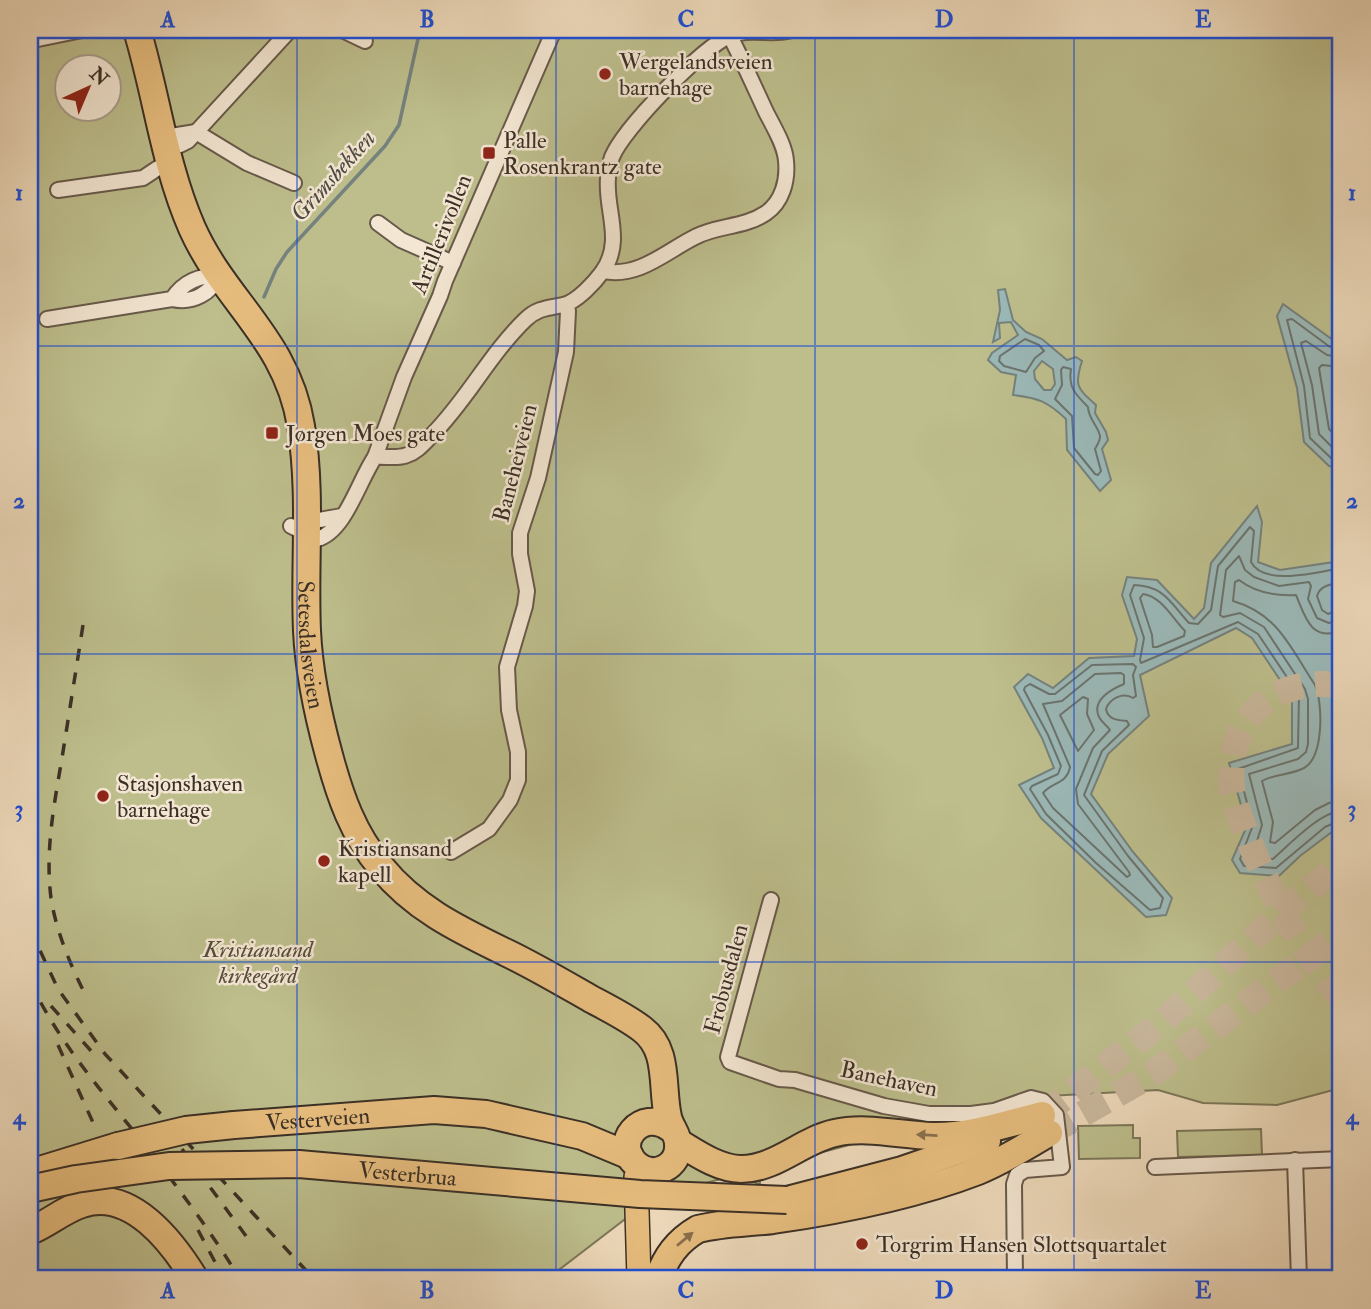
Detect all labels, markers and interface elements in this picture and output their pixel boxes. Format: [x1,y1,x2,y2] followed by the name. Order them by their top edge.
[160,5,176,34] text: A
[419,5,435,34] text: B
[678,5,694,34] text: C
[935,5,953,34] text: D
[1195,5,1212,34] text: E
[618,47,773,102] place label: Wergelandsveien barnehage
[52,52,122,122] north arrow
[84,61,114,92] text: N
[597,66,613,82] marker: Wergelandsveien barnehage
[284,124,382,228] water label: Grimsbekken
[503,126,662,181] place label: Palle Rosenkrantz gate
[481,145,497,161] marker: Palle Rosenkrantz gate
[403,170,478,299] street label: Artillerivollen
[15,178,23,207] text: 1
[1348,178,1356,207] text: 1
[486,401,544,525] street label: Baneheiveien
[285,419,446,448] place label: Jørgen Moes gate
[264,425,280,441] marker: Jørgen Moes gate
[13,486,25,515] text: 2
[1346,486,1358,515] text: 2
[292,580,332,712] street label: Setesdalsveien
[117,769,243,824] place label: Stasjonshaven barnehage
[95,788,111,804] marker: Stasjonshaven barnehage
[15,794,23,823] text: 3
[1348,794,1356,823] text: 3
[338,834,452,890] place label: Kristiansand kapell
[316,853,332,869] marker: Kristiansand kapell
[697,921,755,1037] street label: Frobusdalen
[202,935,314,990] park label: Kristiansand kirkegård
[838,1055,940,1103] street label: Banehaven
[265,1100,371,1137] street label: Vesterveien
[12,1102,27,1131] text: 4
[1345,1102,1360,1131] text: 4
[916,1129,938,1140] one-way arrow
[357,1155,459,1192] street label: Vesterbrua
[876,1230,1167,1259] place label: Torgrim Hansen Slottsquartalet
[676,1232,693,1247] one-way arrow
[854,1236,870,1252] marker: Torgrim Hansen Slottsquartalet
[160,1276,176,1305] text: A
[419,1276,435,1305] text: B
[678,1276,694,1305] text: C
[935,1276,953,1305] text: D
[1195,1276,1212,1305] text: E

